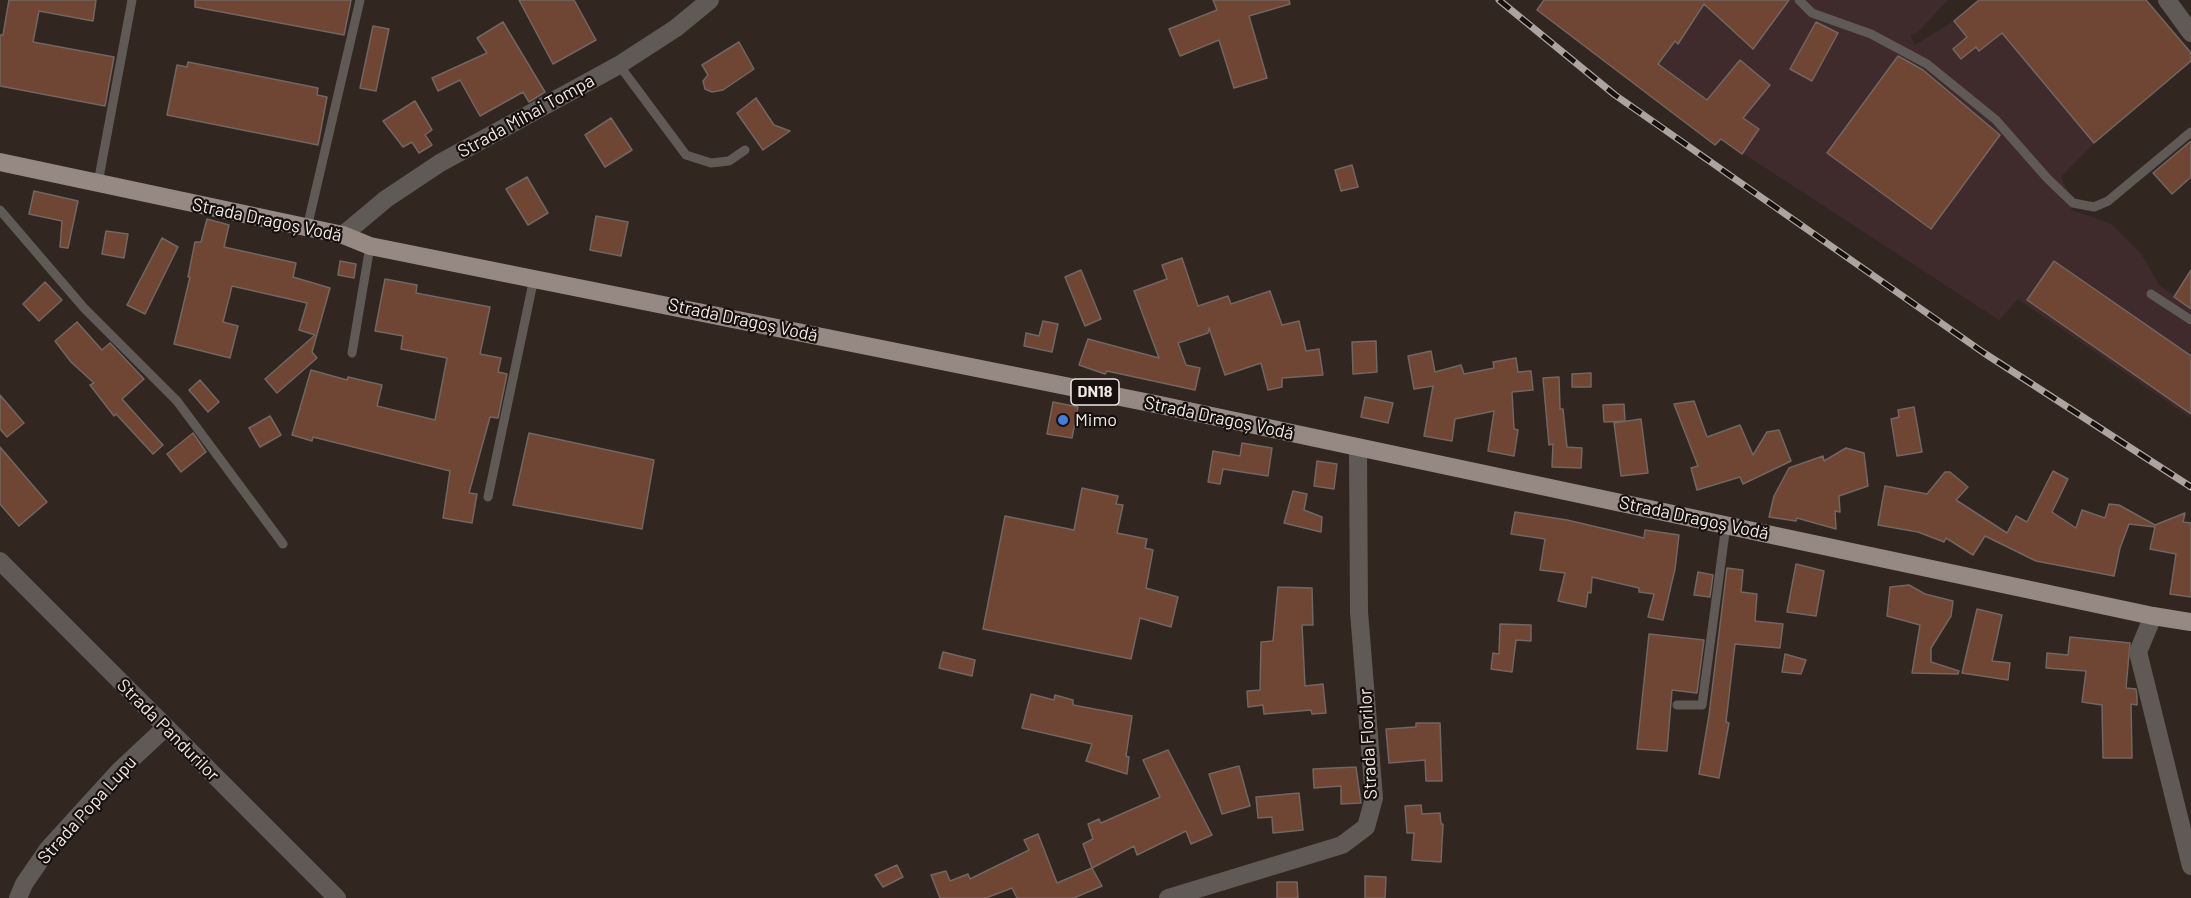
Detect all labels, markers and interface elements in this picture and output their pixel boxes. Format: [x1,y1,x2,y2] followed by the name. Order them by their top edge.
[454,70,598,162] street label: Strada Mihai Tompa
[190,194,344,246] street label: Strada Dragoș Vodă
[666,294,820,346] street label: Strada Dragoș Vodă
[1071,379,1119,405] road number: DN18
[1142,392,1296,444] street label: Strada Dragoș Vodă
[1075,409,1117,431] place label: Mimo
[1056,413,1070,427] marker: Mimo
[1617,492,1771,544] street label: Strada Dragoș Vodă
[112,674,224,786] street label: Strada Pandurilor
[1354,688,1382,800] street label: Strada Florilor
[33,752,141,868] street label: Strada Popa Lupu

